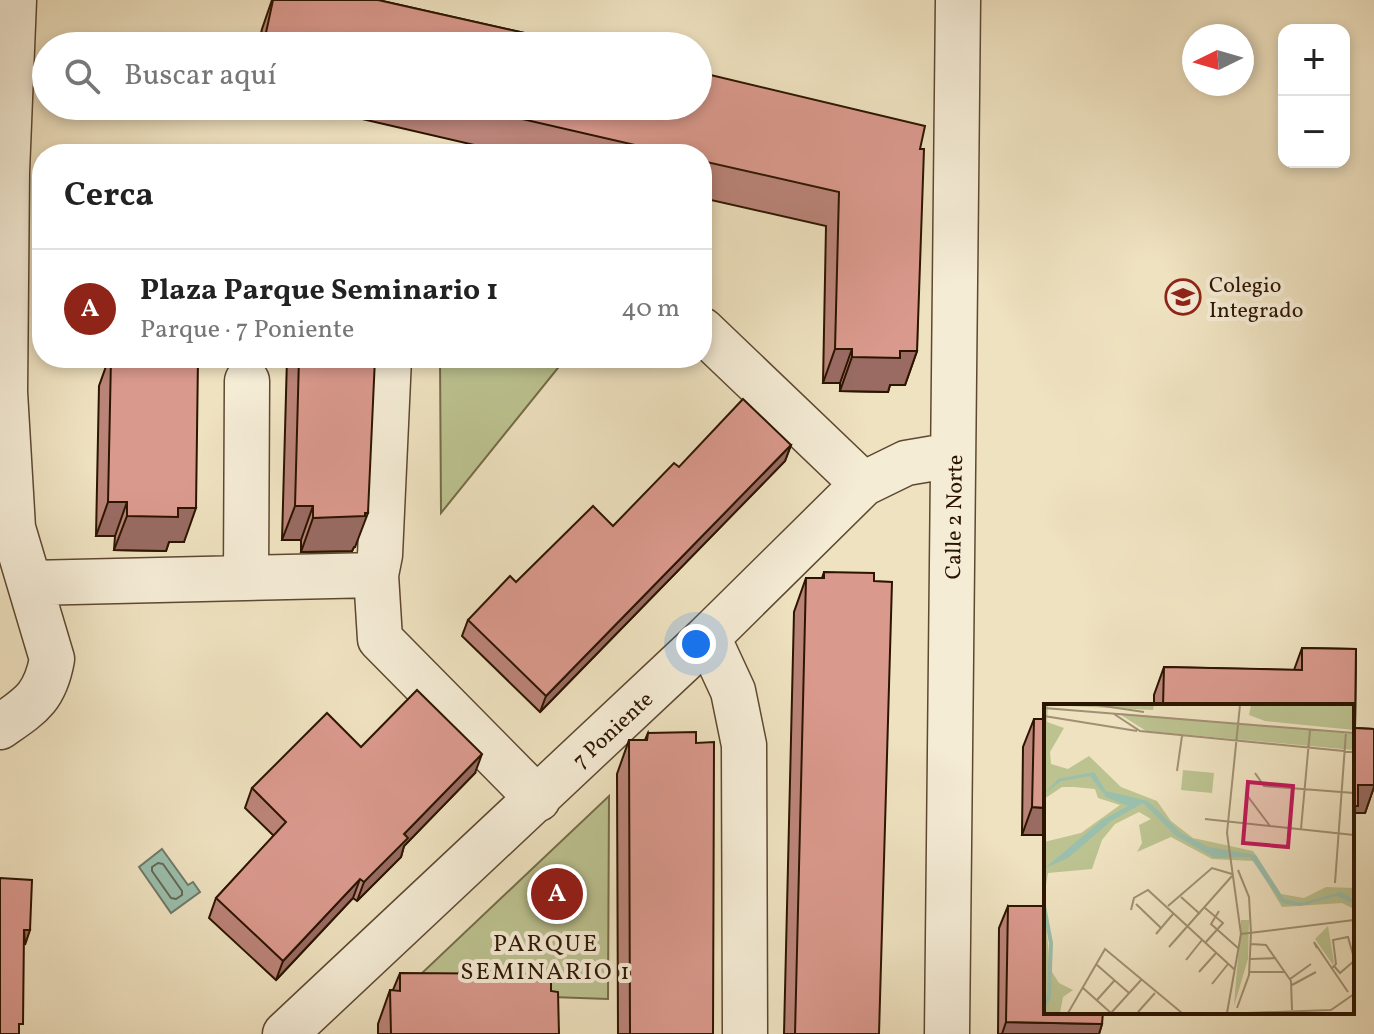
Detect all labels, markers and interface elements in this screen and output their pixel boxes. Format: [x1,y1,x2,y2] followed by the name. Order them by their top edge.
[1182,24,1254,96] north arrow
[1278,24,1350,168] map controls
[1278,24,1350,96] button: +
[32,32,712,120] search box
[60,54,104,98] icon: search
[124,55,277,97] text: Buscar aquí
[1278,96,1350,168] button: −
[64,173,154,220] text: Cerca
[140,270,498,312] text: Plaza Parque Seminario 1
[1209,271,1303,327] place label: Colegio Integrado
[1164,278,1202,316] school or university icon: Colegio Integrado
[81,291,99,327] text: A
[621,291,680,327] text: 40 m
[140,312,354,348] text: Parque · 7 Poniente
[939,454,972,580] street label: Calle 2 Norte
[676,624,716,664] your location
[566,685,661,776] street label: 7 Poniente
[1044,704,1354,1014] inset map
[531,864,583,924] pin: A
[460,928,632,990] district label: PARQUE SEMINARIO 1

